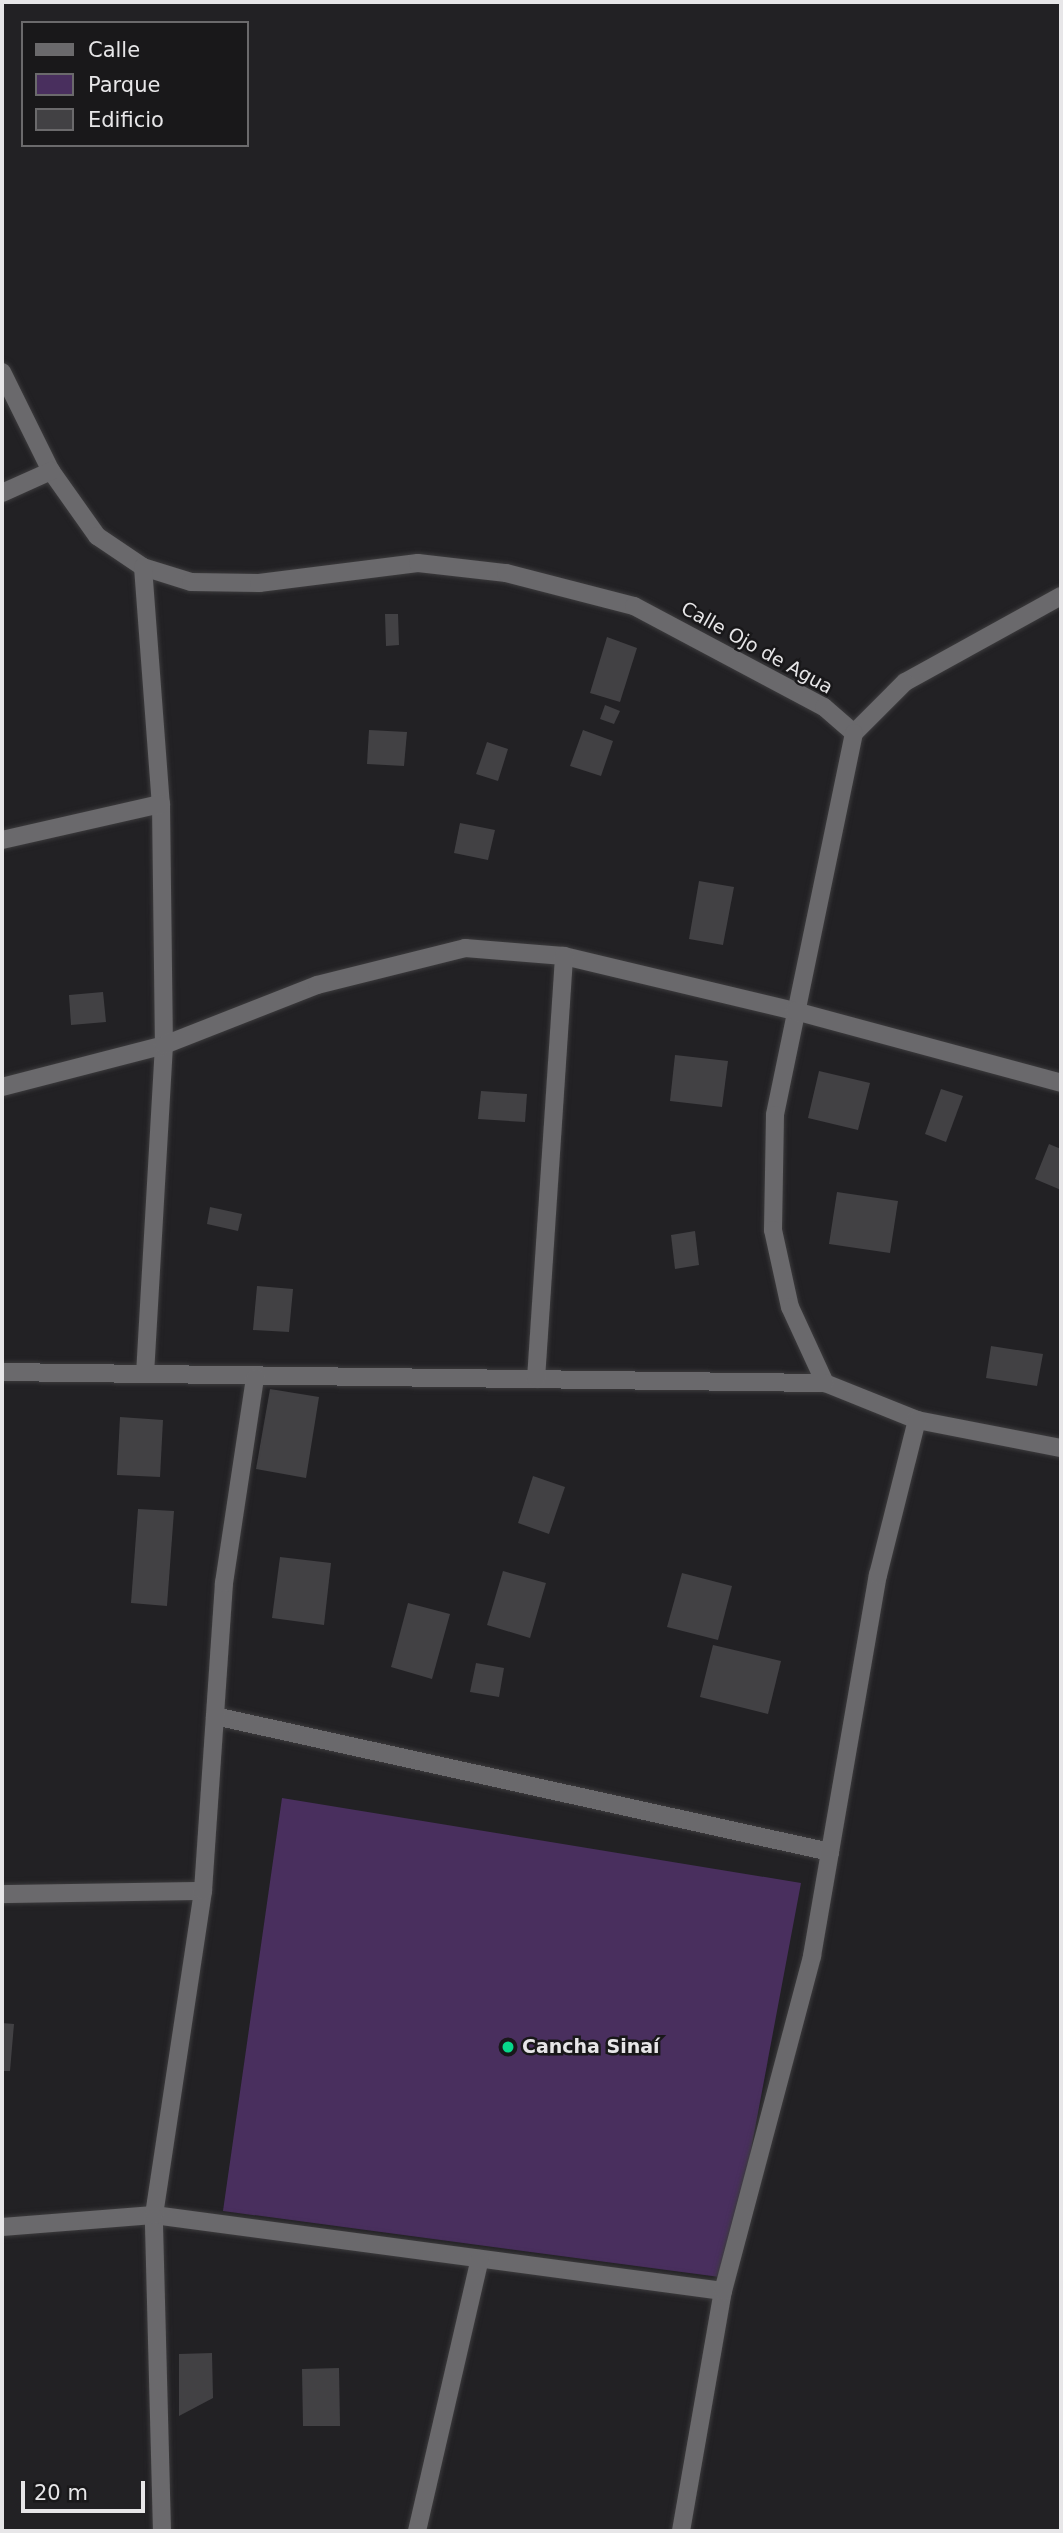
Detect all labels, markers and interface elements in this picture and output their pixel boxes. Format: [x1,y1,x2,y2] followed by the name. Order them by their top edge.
[21,21,248,147] legend
[88,38,140,62] text: Calle
[88,73,160,97] text: Parque
[88,108,164,132] text: Edificio
[677,597,837,699] street label: Calle Ojo de Agua
[522,2036,660,2058] place label: Cancha Sinaí
[500,2039,516,2055] marker: Cancha Sinaí
[24,2466,149,2510] scale bar
[34,2481,88,2505] text: 20 m

